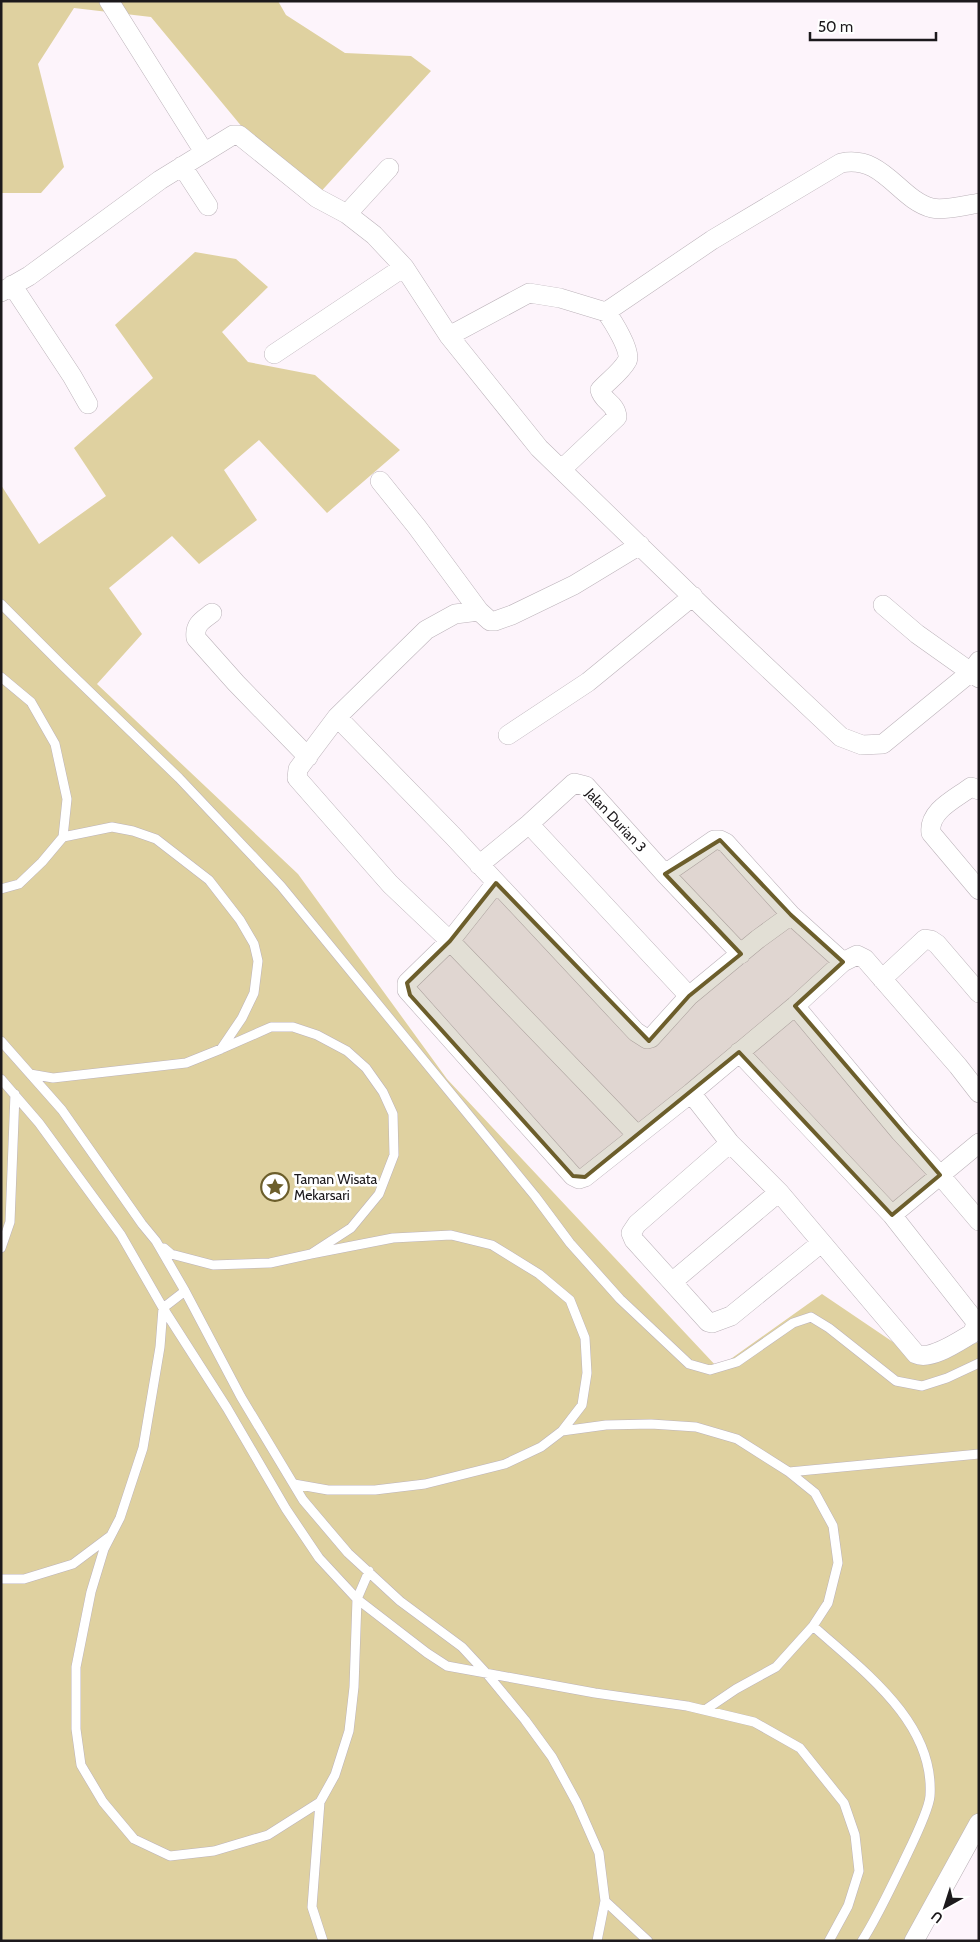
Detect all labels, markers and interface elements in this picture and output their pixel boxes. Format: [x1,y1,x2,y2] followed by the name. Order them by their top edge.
[810,10,936,42] scale bar
[818,18,853,36] text: 50 m
[581,783,650,856] street label: Jalan Durian 3
[294,1170,378,1204] place label: Taman Wisata Mekarsari
[260,1172,290,1202] place icon: Taman Wisata Mekarsari
[920,1882,970,1932] north arrow
[927,1907,946,1927] text: U

